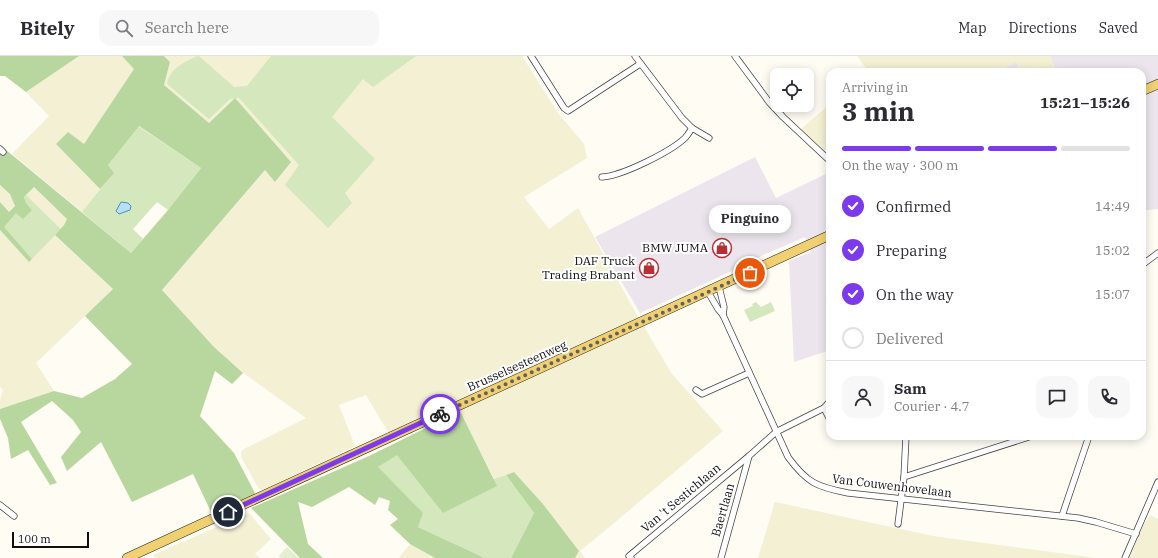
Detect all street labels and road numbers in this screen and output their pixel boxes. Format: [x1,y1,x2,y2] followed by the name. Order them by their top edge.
[465,337,569,394] street label: Brusselsesteenweg
[638,460,724,535] street label: Van 't Sestichlaan
[831,471,953,500] street label: Van Couwenhovelaan
[708,481,737,538] street label: Baertlaan

